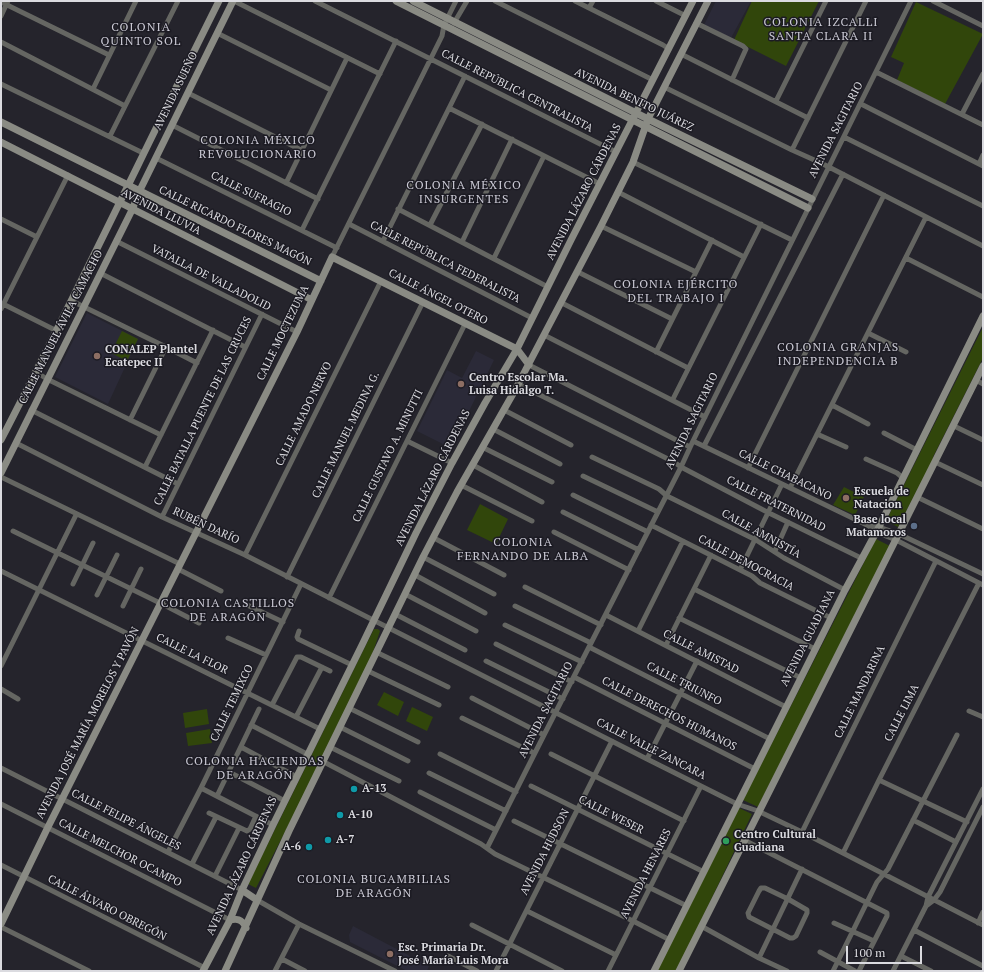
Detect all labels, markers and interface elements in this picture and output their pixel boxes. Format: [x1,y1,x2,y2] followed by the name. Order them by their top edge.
[764,16,878,44] district label: COLONIA IZCALLI SANTA CLARA II
[101,21,181,49] district label: COLONIA QUINTO SOL
[439,47,595,135] street label: CALLE REPÚBLICA CENTRALISTA
[151,50,201,132] street label: AVENIDA SUEÑO
[572,65,696,135] street label: AVENIDA BENITO JUÁREZ
[806,80,866,180] street label: AVENIDA SAGITARIO
[544,122,624,262] street label: AVENIDA LÁZARO CÁRDENAS
[199,134,317,162] district label: COLONIA MÉXICO REVOLUCIONARIO
[208,169,294,219] street label: CALLE SUFRAGIO
[406,179,522,207] district label: COLONIA MÉXICO INSURGENTES
[156,183,314,269] street label: CALLE RICARDO FLORES MAGÓN
[119,186,203,238] street label: AVENIDA LLUVIA
[368,218,522,306] street label: CALLE REPÚBLICA FEDERALISTA
[149,242,273,314] street label: VATALLA DE VALLADOLID
[16,248,106,406] street label: CALLE MANUEL ÁVILA CAMACHO
[386,266,490,328] street label: CALLE ÁNGEL OTERO
[614,278,738,306] district label: COLONIA EJÉRCITO DEL TRABAJO I
[254,283,312,383] street label: CALLE MOCTEZUMA
[151,314,255,508] street label: CALLE BATALLA PUENTE DE LAS CRUCES
[777,341,899,369] district label: COLONIA GRANJAS INDEPENDENCIA B
[105,343,197,369] place label: CONALEP Plantel Ecatepec II
[92,351,102,361] marker: CONALEP Plantel Ecatepec II
[273,360,335,468] street label: CALLE AMADO NERVO
[309,369,383,501] street label: CALLE MANUEL MEDINA G.
[663,370,721,472] street label: AVENIDA SAGITARIO
[469,371,568,397] place label: Centro Escolar Ma. Luisa Hidalgo T.
[456,379,466,389] marker: Centro Escolar Ma. Luisa Hidalgo T.
[350,387,426,525] street label: CALLE GUSTAVO A. MINUTTI
[393,408,473,548] street label: AVENIDA LÁZARO CÁRDENAS
[736,447,834,503] street label: CALLE CHABACANO
[724,473,828,535] street label: CALLE FRATERNIDAD
[854,485,909,511] place label: Escuela de Natacion
[841,493,851,503] marker: Escuela de Natacion
[171,505,241,547] street label: RUBÉN DARÍO
[719,507,803,561] street label: CALLE AMNISTÍA
[846,513,906,539] place label: Base local Matamoros
[909,521,919,531] marker: Base local Matamoros
[696,532,796,594] street label: CALLE DEMOCRACIA
[457,536,589,564] district label: COLONIA FERNANDO DE ALBA
[778,587,838,689] street label: AVENIDA GUADIANA
[161,597,295,625] district label: COLONIA CASTILLOS DE ARAGÓN
[34,625,142,821] street label: AVENIDA JOSÉ MARÍA MORELOS Y PAVÓN
[661,627,741,677] street label: CALLE AMISTAD
[154,631,230,677] street label: CALLE LA FLOR
[832,643,888,741] street label: CALLE MANDARINA
[644,659,724,709] street label: CALLE TRIUNFO
[516,660,576,760] street label: AVENIDA SAGITARIO
[208,662,256,744] street label: CALLE TEMIXCO
[599,674,739,754] street label: CALLE DERECHOS HUMANOS
[882,682,922,744] street label: CALLE LIMA
[594,716,708,782] street label: CALLE VALLE ZANCARA
[185,755,325,783] district label: COLONIA HACIENDAS DE ARAGÓN
[362,782,387,796] place label: A-13
[349,784,359,794] marker: A-13
[69,787,183,853] street label: CALLE FELIPE ÁNGELES
[576,793,646,837] street label: CALLE WESER
[204,795,280,937] street label: AVENIDA LÁZARO CÁRDENAS
[518,807,572,897] street label: AVENIDA HUDSON
[348,808,373,822] place label: A-10
[335,810,345,820] marker: A-10
[56,816,184,890] street label: CALLE MELCHOR OCAMPO
[618,827,674,921] street label: AVENIDA HENARES
[734,828,816,854] place label: Centro Cultural Guadiana
[336,833,354,847] place label: A-7
[323,835,333,845] marker: A-7
[721,836,731,846] marker: Centro Cultural Guadiana
[283,840,301,854] place label: A-6
[304,842,314,852] marker: A-6
[45,872,169,944] street label: CALLE ÁLVARO OBREGÓN
[297,873,451,901] district label: COLONIA BUGAMBILIAS DE ARAGÓN
[848,938,924,964] scale bar
[398,941,509,967] place label: Esc. Primaria Dr. José María Luis Mora
[853,945,885,960] text: 100 m
[385,949,395,959] marker: Esc. Primaria Dr. José María Luis Mora

